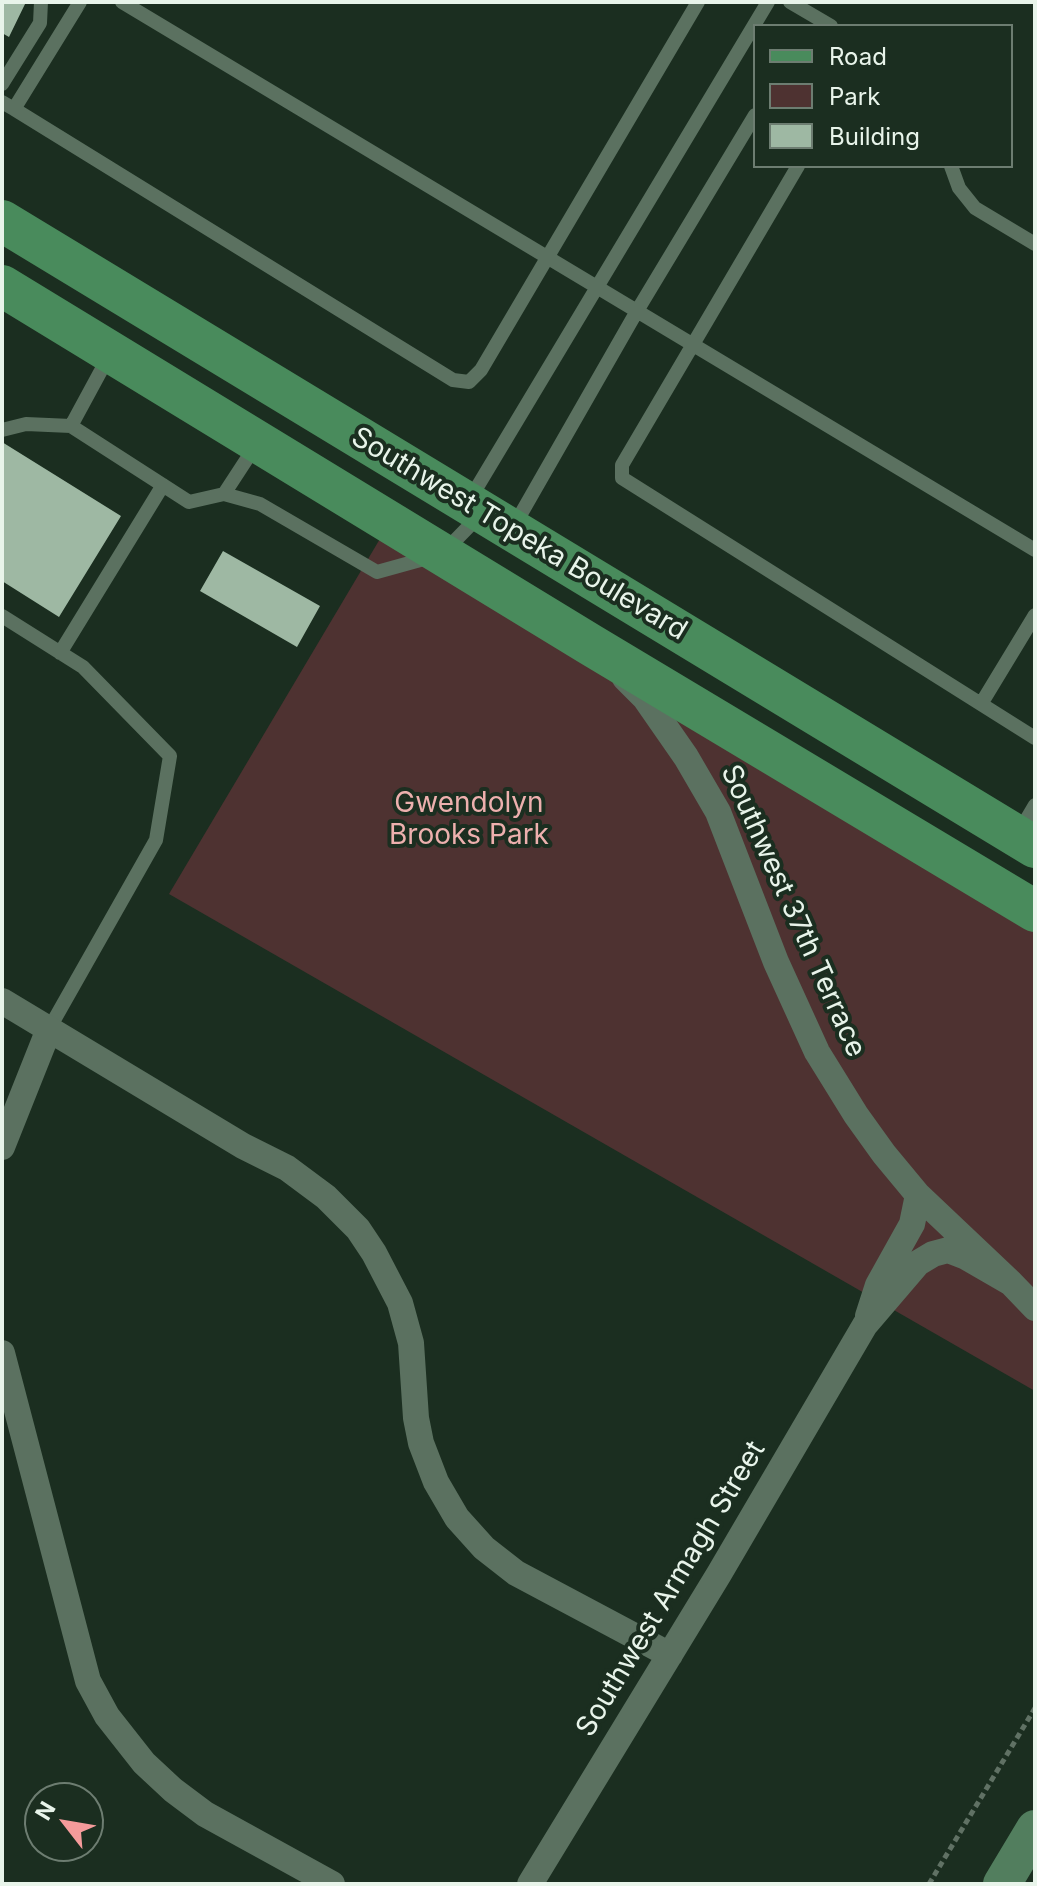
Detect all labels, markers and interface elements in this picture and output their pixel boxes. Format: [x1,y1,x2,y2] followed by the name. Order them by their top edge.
[753,24,1013,168] legend
[829,42,887,71] text: Road
[829,82,880,111] text: Park
[829,122,920,151] text: Building
[345,420,693,648] street label: Southwest Topeka Boulevard
[713,760,873,1062] street label: Southwest 37th Terrace
[389,787,549,853] park label: Gwendolyn Brooks Park
[569,1435,773,1743] street label: Southwest Armagh Street
[24,1782,104,1862] north arrow
[30,1797,61,1825] text: N

